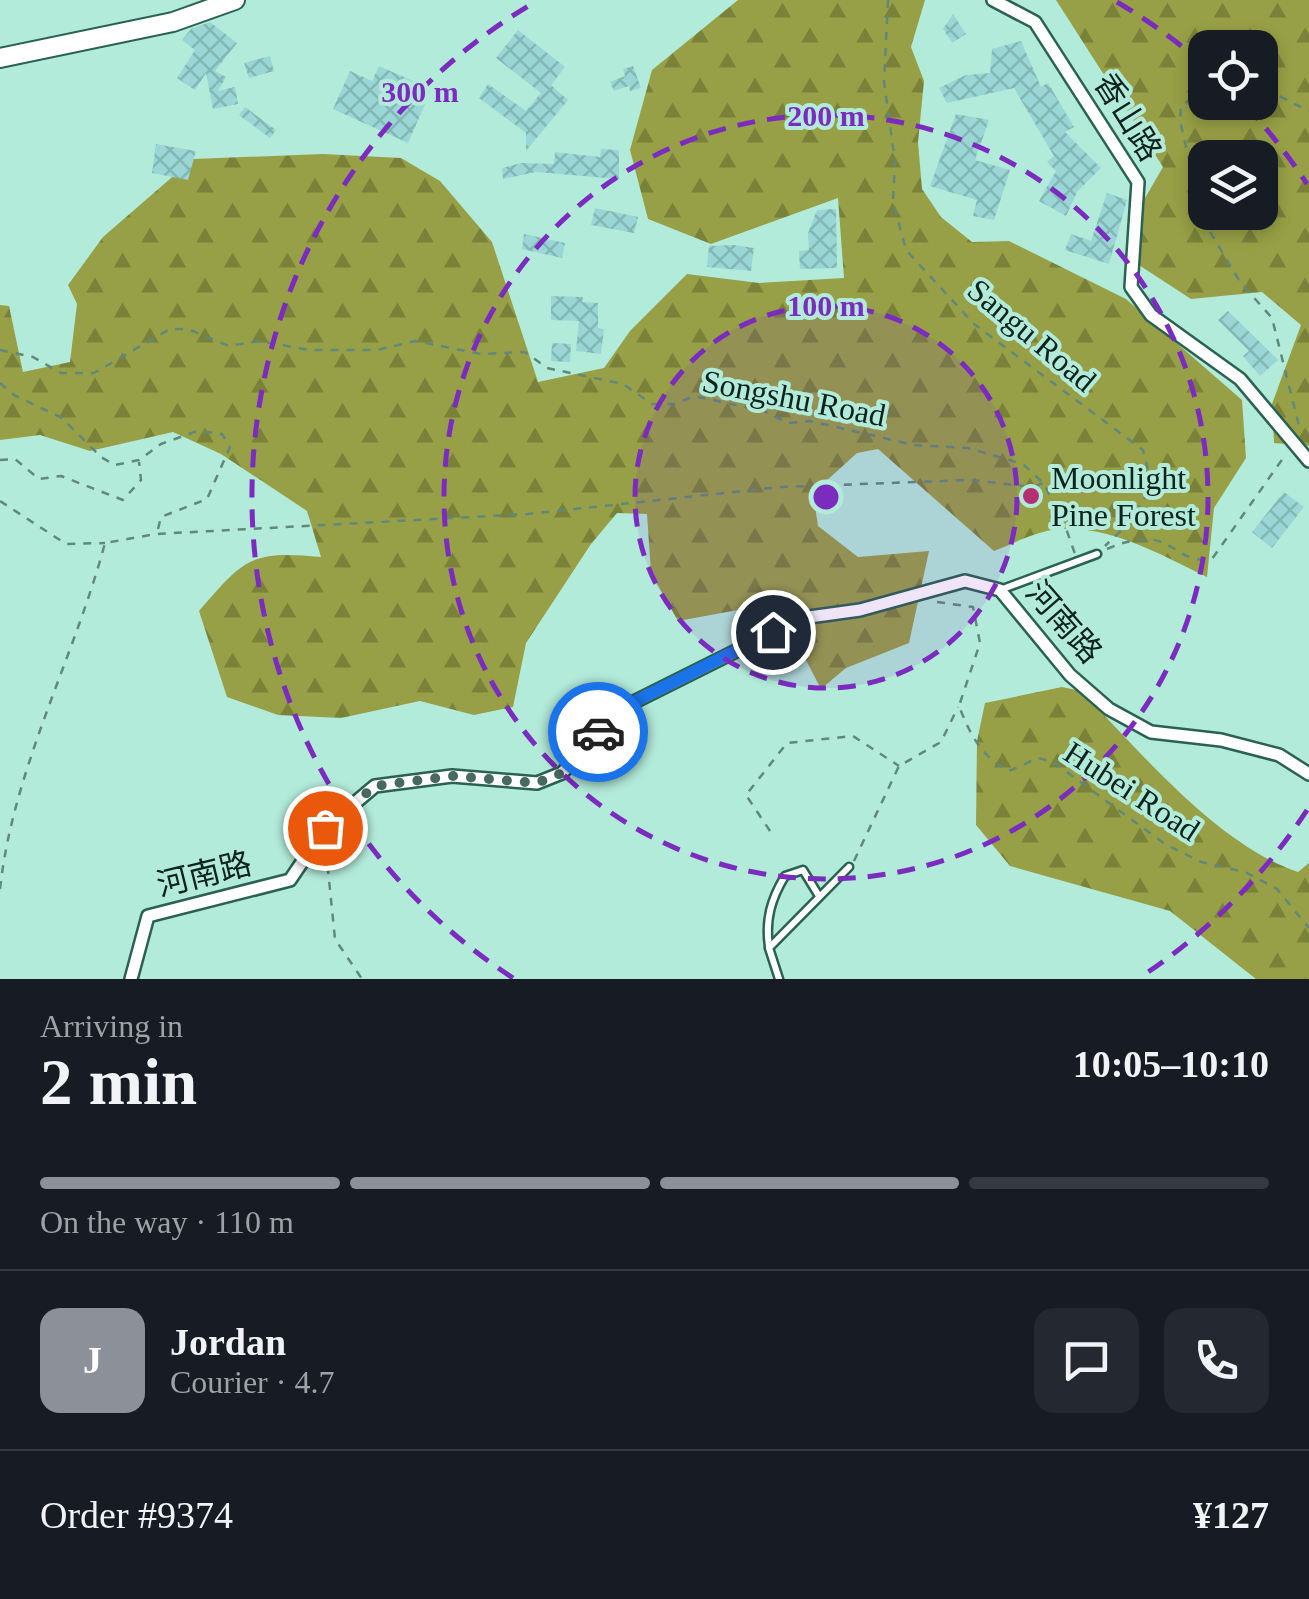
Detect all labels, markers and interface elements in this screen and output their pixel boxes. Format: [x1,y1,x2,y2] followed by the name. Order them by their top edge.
[1188,30,1278,230] map controls
[1188,30,1278,120] button: locate
[1087,67,1169,167] street label: 香山路
[381,75,459,108] text: 300 m
[787,99,865,132] text: 200 m
[1188,140,1278,230] button: layers
[961,271,1103,399] street label: Sangu Road
[787,289,865,322] text: 100 m
[699,363,889,433] street label: Songshu Road
[1051,460,1196,533] place label: Moonlight Pine Forest
[808,479,844,515] centre of rings
[1020,485,1042,507] marker: Moonlight Pine Forest
[1019,574,1109,670] street label: 河南路
[731,590,816,675] pin
[746,605,801,660] icon: home
[548,682,648,782] courier
[571,705,626,760] icon: car
[1058,734,1206,848] street label: Hubei Road
[283,786,368,871] pin
[298,801,353,856] icon: bag
[153,845,255,903] street label: 河南路
[40,1008,183,1044] text: Arriving in
[1073,1043,1269,1085] text: 10:05–10:10
[40,1046,197,1118] text: 2 min
[40,1204,294,1240] text: On the way · 110 m
[1034,1308,1139,1413] button: chat
[1164,1308,1269,1413] button: phone
[170,1321,286,1363] text: Jordan
[83,1339,102,1381] text: J
[170,1364,334,1400] text: Courier · 4.7
[40,1494,233,1536] text: Order #9374
[1193,1494,1269,1536] text: ¥127

